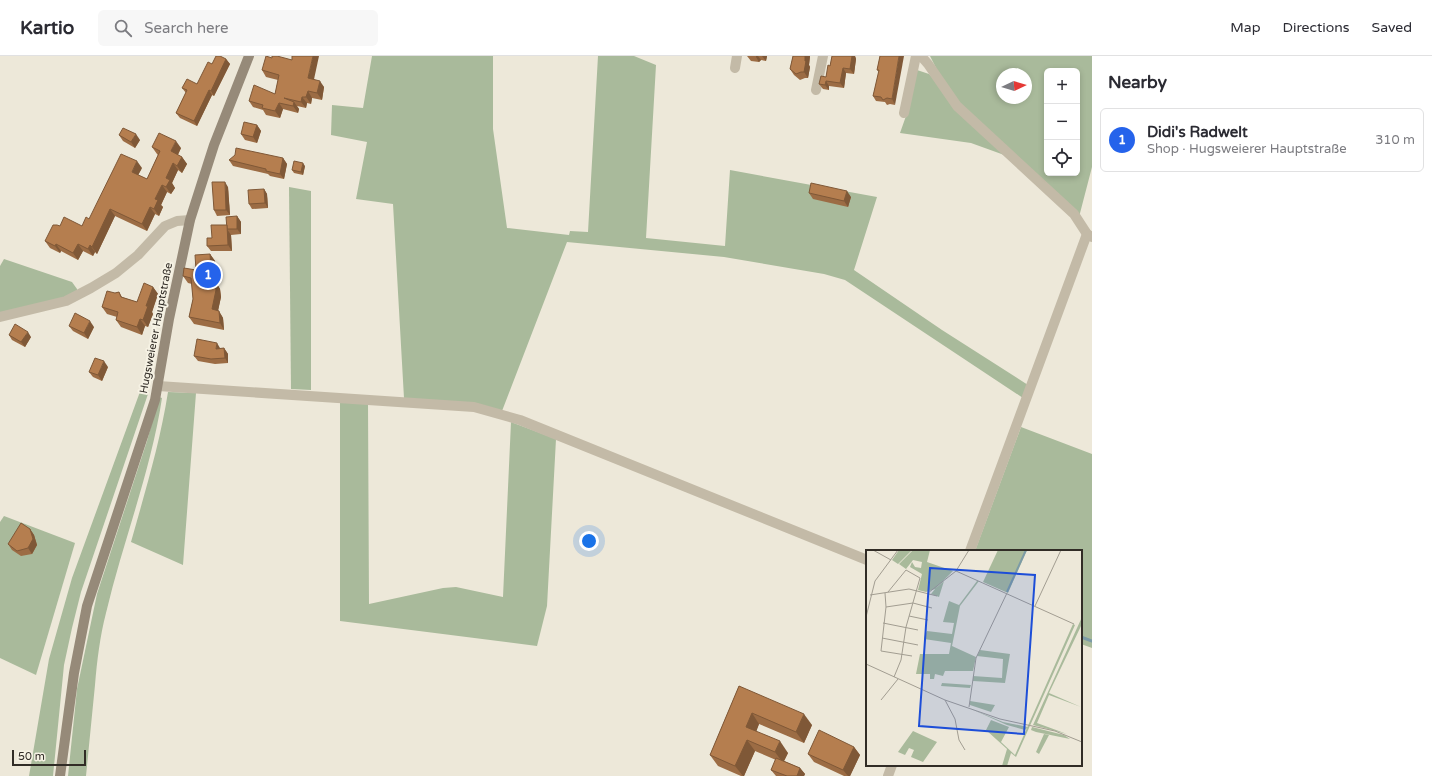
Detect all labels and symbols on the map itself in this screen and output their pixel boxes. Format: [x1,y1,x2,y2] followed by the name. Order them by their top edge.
[996,68,1032,104] north arrow
[195,260,221,290] pin: 1
[137,261,175,395] street label: Hugsweierer Hauptstraße
[579,531,599,551] your location
[866,550,1082,766] inset map
[12,748,86,767] scale bar

